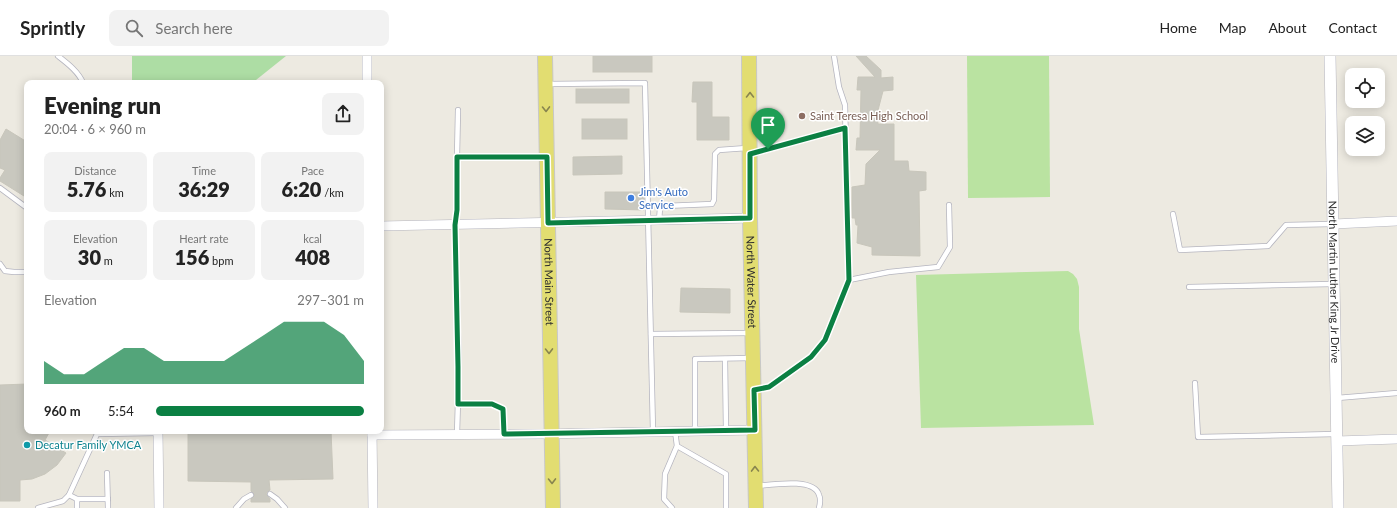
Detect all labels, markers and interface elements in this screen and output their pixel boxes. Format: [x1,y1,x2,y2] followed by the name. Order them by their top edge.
[109,10,389,46] search box
[20,16,85,39] text: Sprintly
[123,17,145,39] icon: search
[155,19,233,37] text: Search here
[1159,19,1197,36] text: Home
[1219,19,1246,36] text: Map
[1268,19,1306,36] text: About
[1328,19,1377,36] text: Contact
[1345,68,1385,156] map controls
[1345,68,1385,108] button: locate
[44,92,161,119] text: Evening run
[746,92,754,98] one-way arrow
[322,93,364,135] button: share
[542,106,550,112] one-way arrow
[751,108,785,149] pin
[810,109,928,122] place label: Saint Teresa High School
[797,111,807,121] marker: Saint Teresa High School
[757,114,779,136] icon: arrive
[1345,116,1385,156] button: layers
[44,121,146,137] text: 20:04 · 6 × 960 m
[74,164,116,177] text: Distance
[192,164,216,177] text: Time
[301,164,324,177] text: Pace
[67,177,106,201] text: 5.76
[178,177,230,201] text: 36:29
[281,177,321,201] text: 6:20
[639,185,688,211] place label: Jim's Auto Service
[106,186,124,199] text: km
[321,186,344,199] text: /km
[626,193,636,203] marker: Jim's Auto Service
[1327,201,1342,363] street label: North Martin Luther King Jr Drive
[73,232,118,245] text: Elevation
[179,232,229,245] text: Heart rate
[303,232,322,245] text: kcal
[744,235,759,329] street label: North Water Street
[542,238,557,326] street label: North Main Street
[78,245,101,269] text: 30
[174,245,209,269] text: 156
[295,245,330,269] text: 408
[101,254,113,267] text: m
[209,254,234,267] text: bpm
[44,292,97,308] text: Elevation
[297,292,364,308] text: 297–301 m
[545,348,554,354] one-way arrow
[44,403,81,419] text: 960 m
[108,403,134,419] text: 5:54
[35,438,142,451] place label: Decatur Family YMCA
[22,440,32,450] marker: Decatur Family YMCA
[751,466,760,472] one-way arrow
[548,478,556,484] one-way arrow

